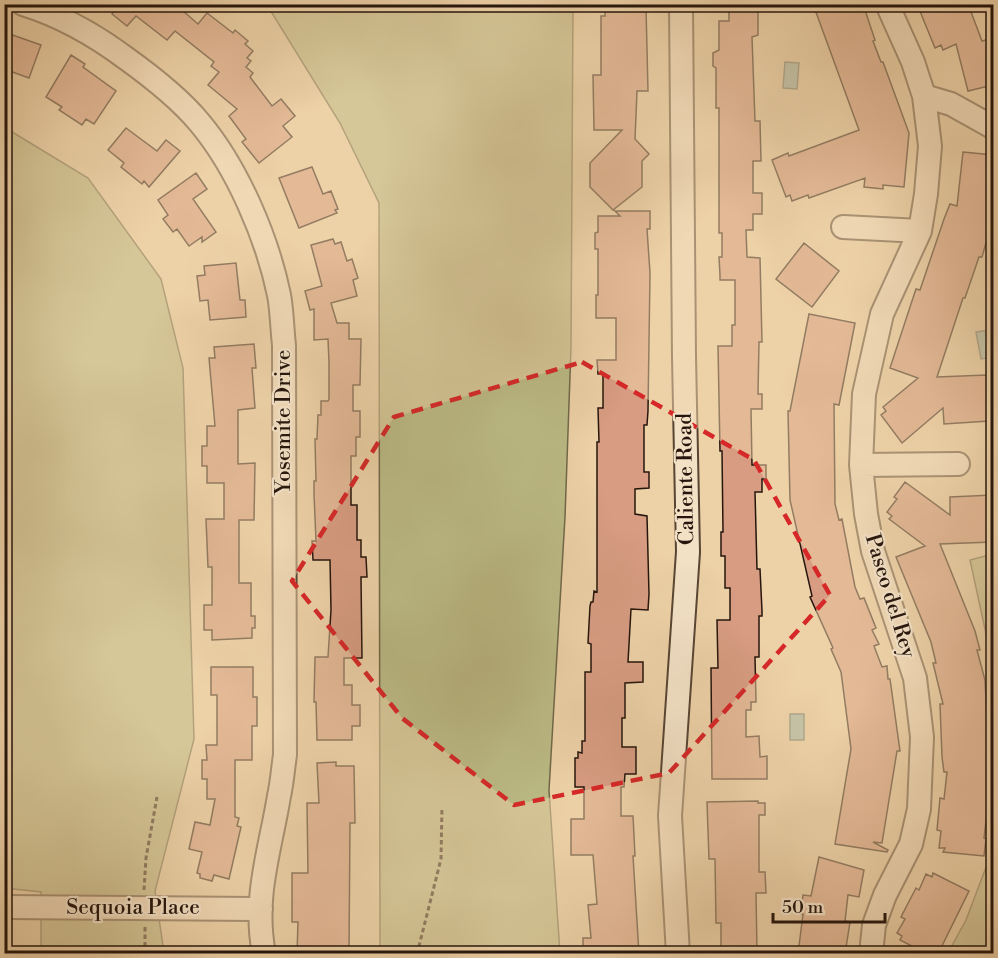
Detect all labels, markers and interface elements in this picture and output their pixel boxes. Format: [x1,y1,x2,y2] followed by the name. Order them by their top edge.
[271,350,297,495] street label: Yosemite Drive
[672,413,700,545] street label: Caliente Road
[859,531,921,662] street label: Paseo del Rey
[773,886,886,924] scale bar
[66,895,200,921] street label: Sequoia Place
[782,896,824,919] text: 50 m

